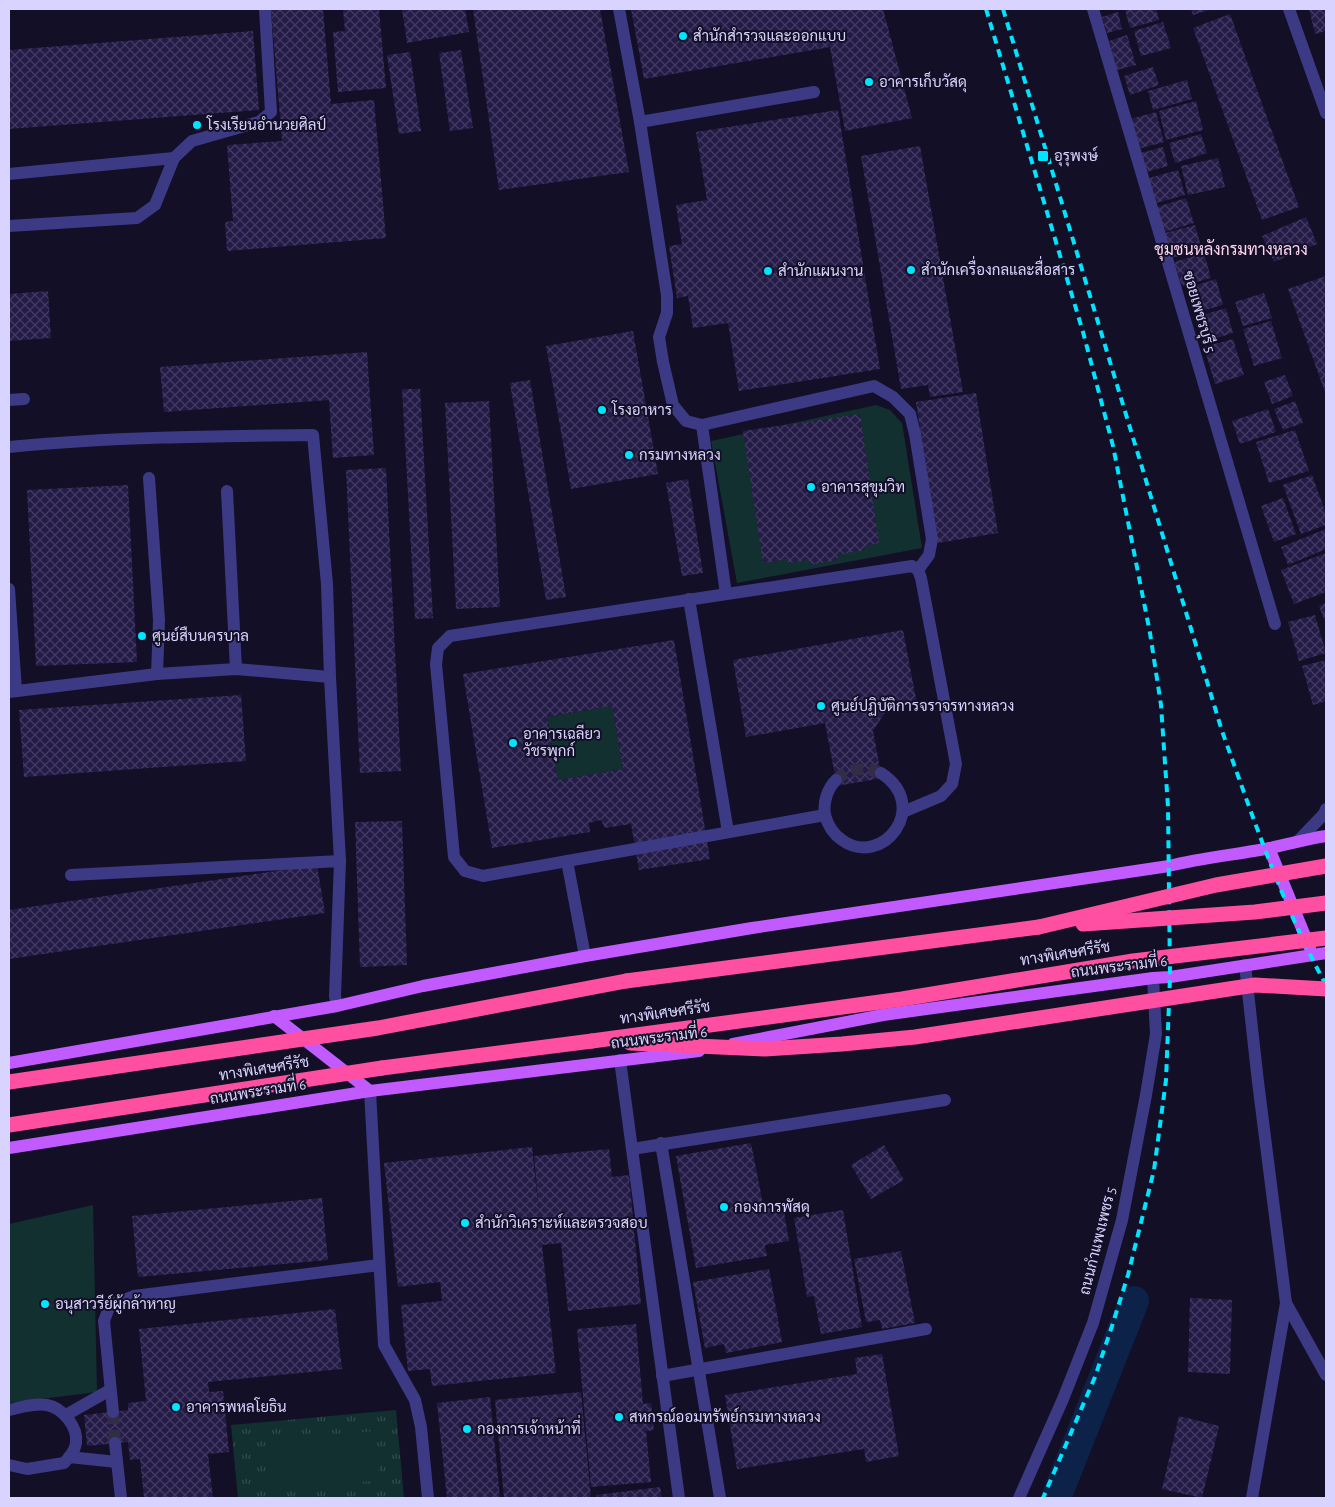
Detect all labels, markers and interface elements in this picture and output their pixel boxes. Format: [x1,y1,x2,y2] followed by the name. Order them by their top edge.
[693,27,846,44] place label: สำนักสำรวจและออกแบบ
[677,30,689,42] marker: สำนักสำรวจและออกแบบ
[879,71,967,93] place label: อาคารเก็บวัสดุ
[863,76,875,88] marker: อาคารเก็บวัสดุ
[206,115,326,133] place label: โรงเรียนอำนวยศิลป์
[191,119,203,131] marker: โรงเรียนอำนวยศิลป์
[1054,146,1099,167] place label: อุรุพงษ์
[1036,149,1050,163] marker: อุรุพงษ์
[1154,239,1308,261] district label: ชุมชนหลังกรมทางหลวง
[921,255,1075,278] place label: สำนักเครื่องกลและสื่อสาร
[778,262,863,279] place label: สำนักแผนงาน
[905,264,917,276] marker: สำนักเครื่องกลและสื่อสาร
[762,265,774,277] marker: สำนักแผนงาน
[1177,269,1221,355] street label: ซอยเพชรบุรี 5
[611,400,672,418] place label: โรงอาหาร
[596,404,608,416] marker: โรงอาหาร
[639,448,721,463] place label: กรมทางหลวง
[623,449,635,461] marker: กรมทางหลวง
[821,478,905,498] place label: อาคารสุขุมวิท
[805,481,817,493] marker: อาคารสุขุมวิท
[152,626,249,646] place label: ศูนย์สืบนครบาล
[136,630,148,642] marker: ศูนย์สืบนครบาล
[831,696,1014,716] place label: ศูนย์ปฏิบัติการจราจรทางหลวง
[815,700,827,712] marker: ศูนย์ปฏิบัติการจราจรทางหลวง
[523,724,601,762] place label: อาคารเฉลียว วัชรพุกก์
[507,737,519,749] marker: อาคารเฉลียว วัชรพุกก์
[1018,936,1111,969] street label: ทางพิเศษศรีรัช
[1069,946,1168,980] street label: ถนนพระรามที่ 6
[618,996,711,1027] street label: ทางพิเศษศรีรัช
[609,1017,708,1051] street label: ถนนพระรามที่ 6
[217,1051,310,1084] street label: ทางพิเศษศรีรัช
[208,1069,307,1107] street label: ถนนพระรามที่ 6
[1075,1185,1119,1296] street label: ถนนกำแพงเพชร 5
[734,1198,810,1218] place label: กองการพัสดุ
[718,1201,730,1213] marker: กองการพัสดุ
[475,1213,648,1231] place label: สำนักวิเคราะห์และตรวจสอบ
[459,1217,471,1229] marker: สำนักวิเคราะห์และตรวจสอบ
[55,1294,176,1315] place label: อนุสาวรีย์ผู้กล้าหาญ
[39,1298,51,1310] marker: อนุสาวรีย์ผู้กล้าหาญ
[186,1397,287,1415] place label: อาคารพหลโยธิน
[170,1401,182,1413] marker: อาคารพหลโยธิน
[629,1407,821,1425] place label: สหกรณ์ออมทรัพย์กรมทางหลวง
[613,1411,625,1423] marker: สหกรณ์ออมทรัพย์กรมทางหลวง
[477,1414,581,1437] place label: กองการเจ้าหน้าที่
[461,1423,473,1435] marker: กองการเจ้าหน้าที่

